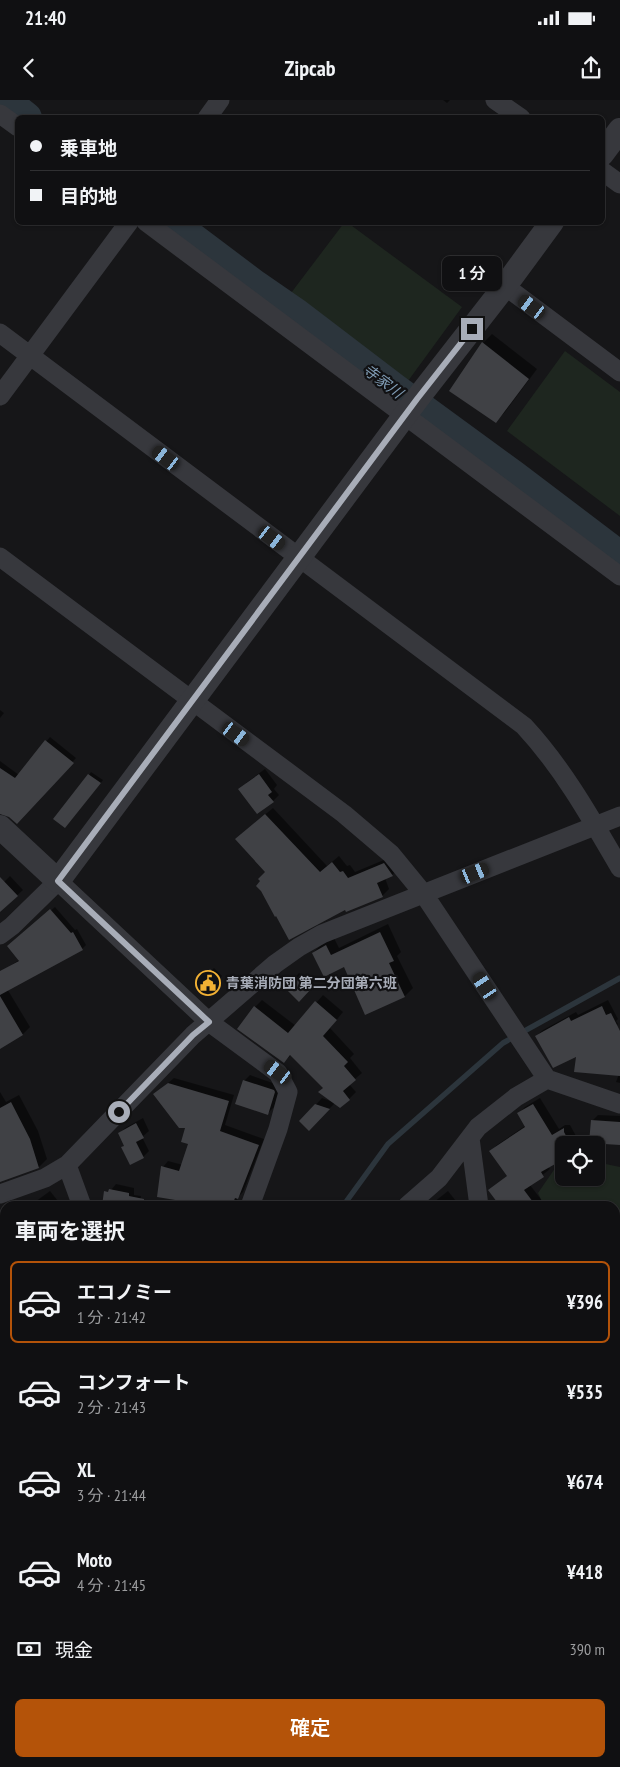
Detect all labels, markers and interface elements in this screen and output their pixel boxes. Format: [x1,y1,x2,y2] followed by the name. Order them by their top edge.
[25,6,66,30] text: 21:40
[15,54,43,82] icon: back
[284,54,336,82] text: Zipcab
[577,54,605,82] icon: share
[60,136,117,160] text: 乗車地
[60,184,117,208] text: 目的地
[442,256,502,292] callout: 1 分
[459,263,485,283] text: 1 分
[515,292,548,322] car
[461,318,483,340] route end
[359,360,408,403] water label: 寺家川
[149,443,182,473] car
[255,523,288,553] car
[219,719,252,749] car
[458,860,491,886] car
[470,969,499,1003] car
[195,970,221,996] public building icon: 青葉消防団 第二分団第六班
[226,974,397,992] place label: 青葉消防団 第二分団第六班
[261,1057,294,1087] car
[108,1101,130,1123] route start
[555,1136,605,1186] map controls
[555,1136,605,1186] button: locate
[15,1217,125,1245] text: 車両を選択
[17,1280,62,1325] icon: car
[77,1280,172,1304] text: エコノミー
[567,1290,603,1314] text: ¥396
[77,1307,146,1327] text: 1 分 · 21:42
[17,1370,62,1415] icon: car
[77,1370,190,1394] text: コンフォート
[567,1380,603,1404] text: ¥535
[77,1397,146,1417] text: 2 分 · 21:43
[77,1458,95,1482] text: XL
[17,1460,62,1505] icon: car
[567,1470,603,1494] text: ¥674
[77,1485,146,1505] text: 3 分 · 21:44
[77,1548,112,1572] text: Moto
[17,1550,62,1595] icon: car
[567,1560,603,1584] text: ¥418
[77,1575,146,1595] text: 4 分 · 21:45
[15,1635,43,1663] icon: cash
[55,1638,93,1662] text: 現金
[570,1639,605,1659] text: 390 m
[15,1699,605,1757] button: 確定

